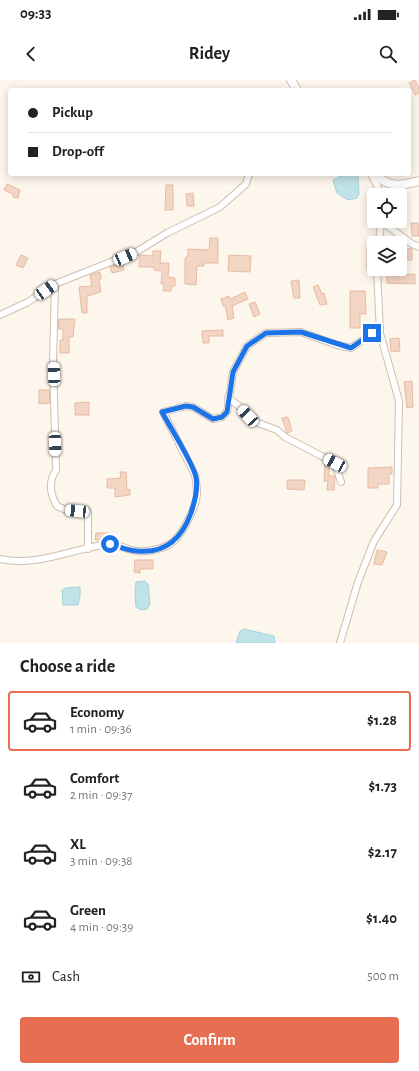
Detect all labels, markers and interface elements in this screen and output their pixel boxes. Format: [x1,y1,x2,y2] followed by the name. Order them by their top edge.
[20,6,51,21] text: 09:33
[20,43,42,65] icon: back
[377,43,399,65] icon: search
[189,45,230,63] text: Ridey
[52,105,93,120] text: Pickup
[52,144,104,159] text: Drop-off
[367,188,407,276] map controls
[367,188,407,228] button: locate
[367,236,407,276] button: layers
[112,247,138,267] car
[33,278,59,302] car
[363,324,381,342] route end
[48,362,60,386] car
[235,403,261,429] car
[49,432,61,456] car
[322,452,348,474] car
[65,504,89,518] car
[101,535,119,553] route start
[20,658,115,676] text: Choose a ride
[22,703,58,739] icon: car
[70,705,124,720] text: Economy
[367,713,397,728] text: $1.28
[70,723,132,736] text: 1 min · 09:36
[22,769,58,805] icon: car
[70,771,119,786] text: Comfort
[368,779,397,794] text: $1.73
[70,789,132,802] text: 2 min · 09:37
[22,835,58,871] icon: car
[70,837,86,852] text: XL
[368,845,397,860] text: $2.17
[70,855,133,868] text: 3 min · 09:38
[22,901,58,937] icon: car
[70,903,106,918] text: Green
[366,911,397,926] text: $1.40
[70,921,133,934] text: 4 min · 09:39
[20,966,42,988] icon: cash
[52,969,80,984] text: Cash
[367,970,399,983] text: 500 m
[20,1017,399,1063] button: Confirm

